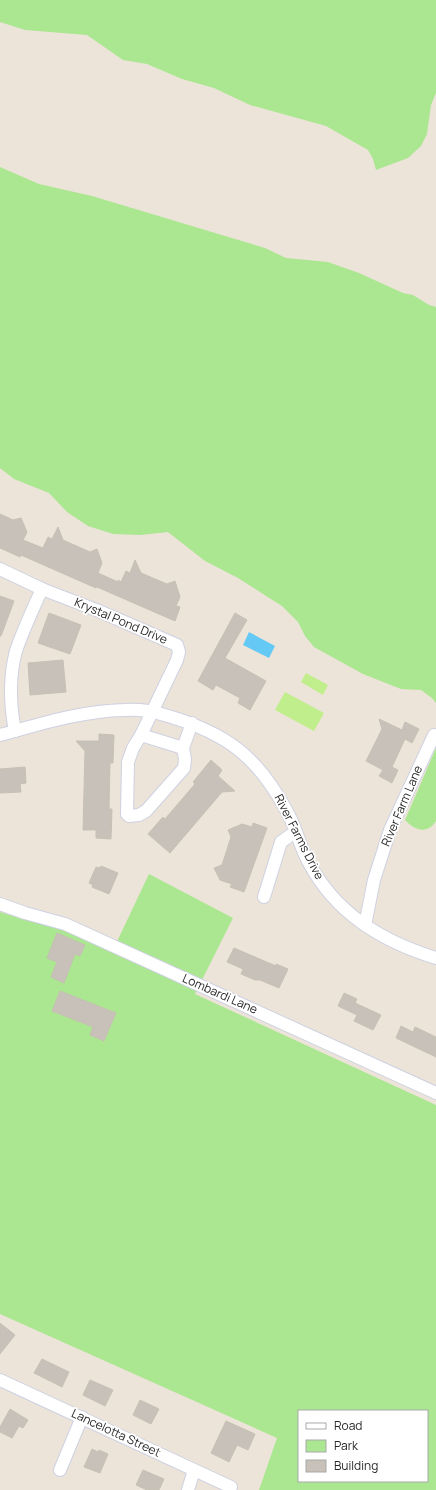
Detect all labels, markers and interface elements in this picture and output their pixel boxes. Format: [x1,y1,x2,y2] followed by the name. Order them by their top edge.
[72,593,170,648] street label: Krystal Pond Drive
[377,763,426,849] street label: River Farm Lane
[271,791,328,882] street label: River Farms Drive
[180,969,260,1018] street label: Lombardi Lane
[69,1404,164,1461] street label: Lancelotta Street
[298,1410,428,1482] legend
[334,1417,362,1434] text: Road
[334,1437,359,1454] text: Park
[334,1457,378,1474] text: Building

